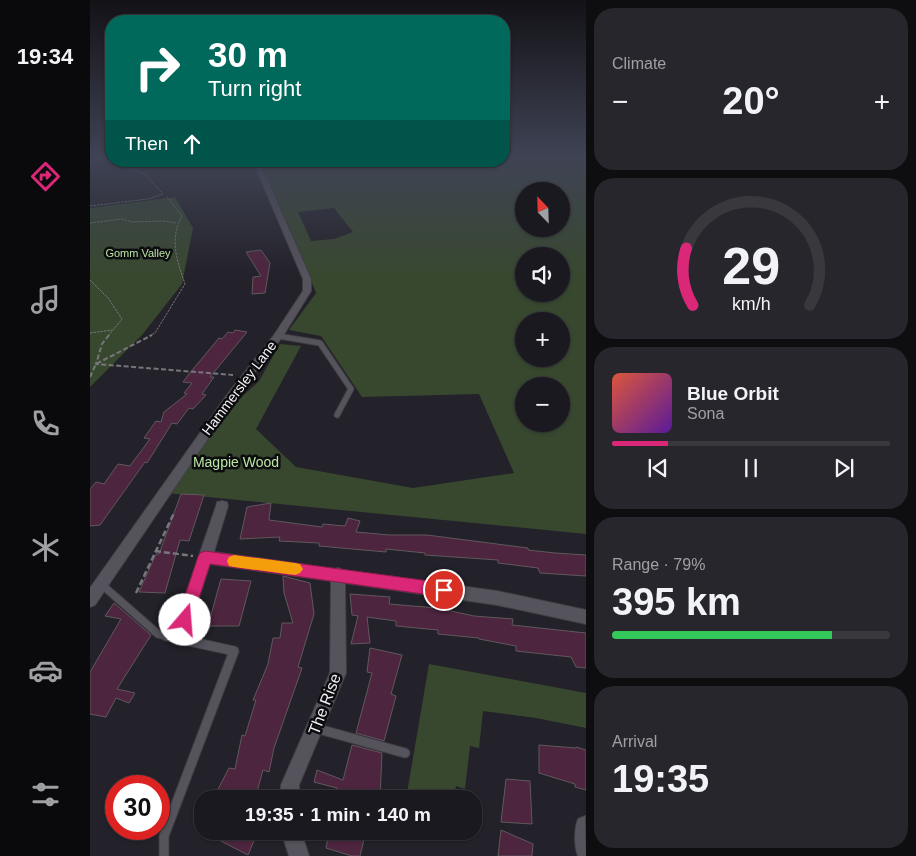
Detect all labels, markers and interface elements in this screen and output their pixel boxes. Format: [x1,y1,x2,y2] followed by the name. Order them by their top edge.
[125,35,190,100] icon: right
[208,35,288,74] text: 30 m
[17,44,73,69] text: 19:34
[612,55,666,72] text: Climate
[208,76,301,101] text: Turn right
[722,80,780,122] text: 20°
[612,86,628,117] text: −
[874,86,890,117] text: +
[178,130,206,158] icon: ahead
[125,133,168,154] text: Then
[28,159,63,194] icon: directions
[515,182,570,238] north arrow
[515,182,570,432] map controls
[722,237,780,295] text: 29
[105,247,171,259] park label: Gomm Valley
[515,247,570,302] button: sound
[28,282,63,317] icon: music
[732,294,770,314] text: km/h
[515,312,570,367] button: +
[198,338,280,438] street label: Hammersley Lane
[515,377,570,432] button: −
[687,383,779,404] text: Blue Orbit
[687,405,724,422] text: Sona
[28,406,63,441] icon: phone
[193,454,279,470] park label: Magpie Wood
[644,454,672,482] icon: previous
[737,454,765,482] icon: pause
[830,454,858,482] icon: next
[28,530,63,565] icon: climate
[612,556,705,573] text: Range · 79%
[423,569,465,611] pin
[430,576,458,604] icon: arrive
[612,581,741,623] text: 395 km
[158,593,210,645] position arrow
[28,653,63,688] icon: car
[305,671,344,737] street label: The Rise
[612,733,657,750] text: Arrival
[612,758,709,800] text: 19:35
[105,775,170,840] speed limit sign: 30
[28,777,63,812] icon: filters
[245,804,431,825] text: 19:35 · 1 min · 140 m

